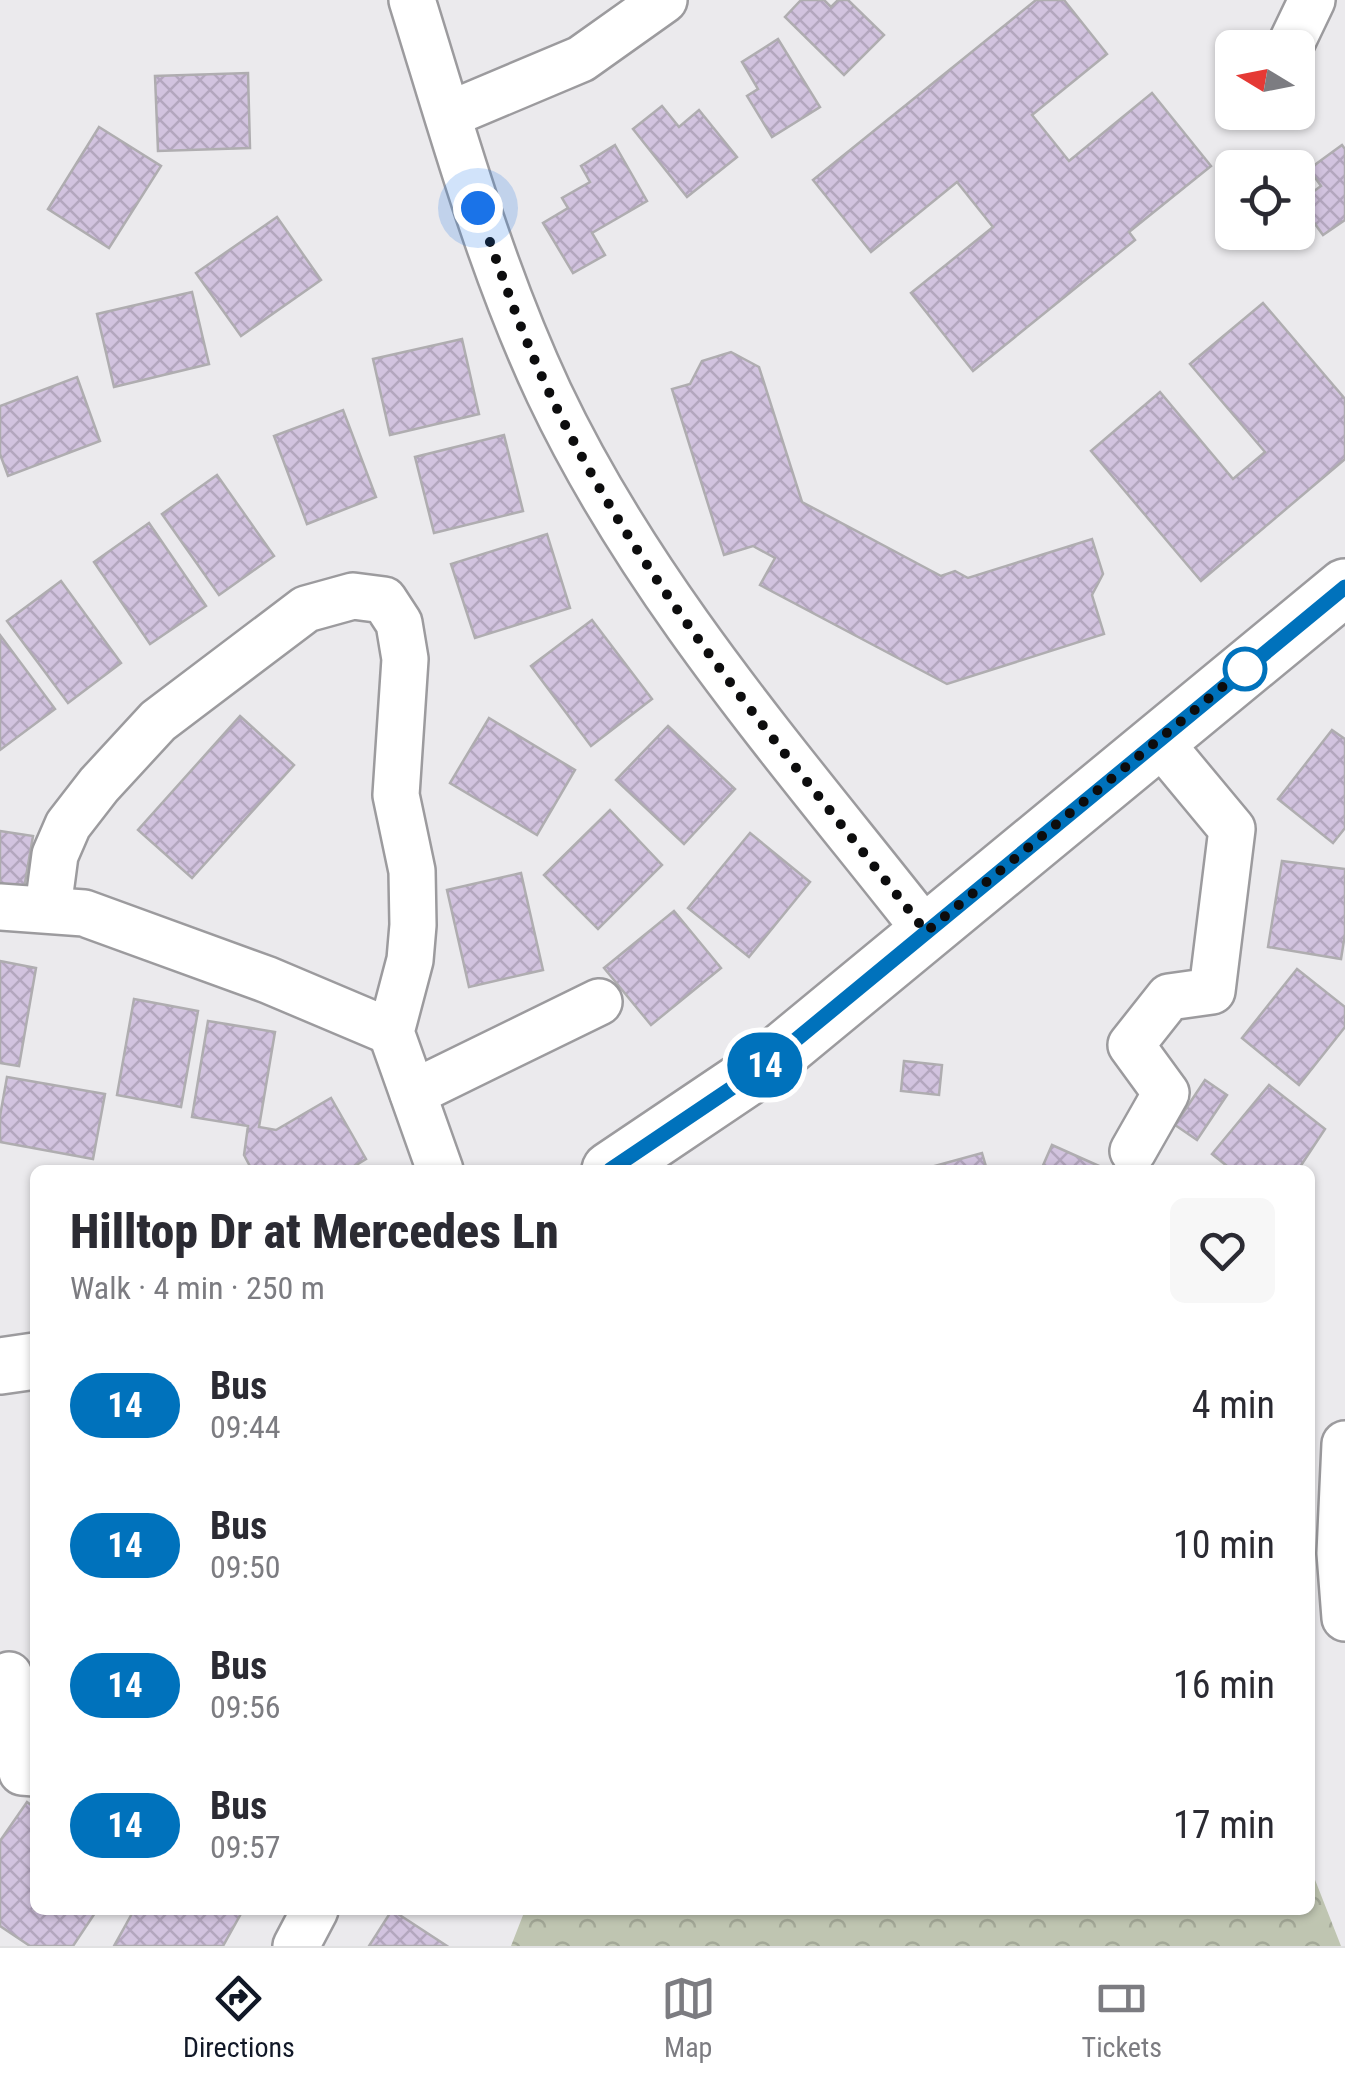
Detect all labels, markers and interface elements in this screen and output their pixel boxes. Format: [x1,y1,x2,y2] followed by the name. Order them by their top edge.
[1215,30,1315,130] north arrow
[1215,30,1315,250] map controls
[1215,150,1315,250] button: locate
[453,183,503,233] your location
[1224,648,1266,690] unlabelled marker
[720,1032,810,1098] line badge: 14
[747,1045,783,1086] text: 14
[1170,1198,1275,1303] button: heart
[70,1203,559,1260] text: Hilltop Dr at Mercedes Ln
[70,1269,325,1307] text: Walk · 4 min · 250 m
[210,1364,267,1408] text: Bus
[1192,1383,1275,1427] text: 4 min
[107,1385,143,1426] text: 14
[210,1408,281,1446] text: 09:44
[210,1504,267,1548] text: Bus
[1173,1523,1275,1567] text: 10 min
[107,1525,143,1566] text: 14
[210,1548,281,1586] text: 09:50
[210,1644,267,1688] text: Bus
[1173,1663,1275,1707] text: 16 min
[107,1665,143,1706] text: 14
[210,1688,281,1726] text: 09:56
[210,1784,267,1828] text: Bus
[1173,1803,1275,1847] text: 17 min
[107,1805,143,1846] text: 14
[210,1828,281,1866] text: 09:57
[183,1971,295,2064] tab: Directions
[661,1971,716,2064] tab: Map
[1082,1971,1162,2064] tab: Tickets

